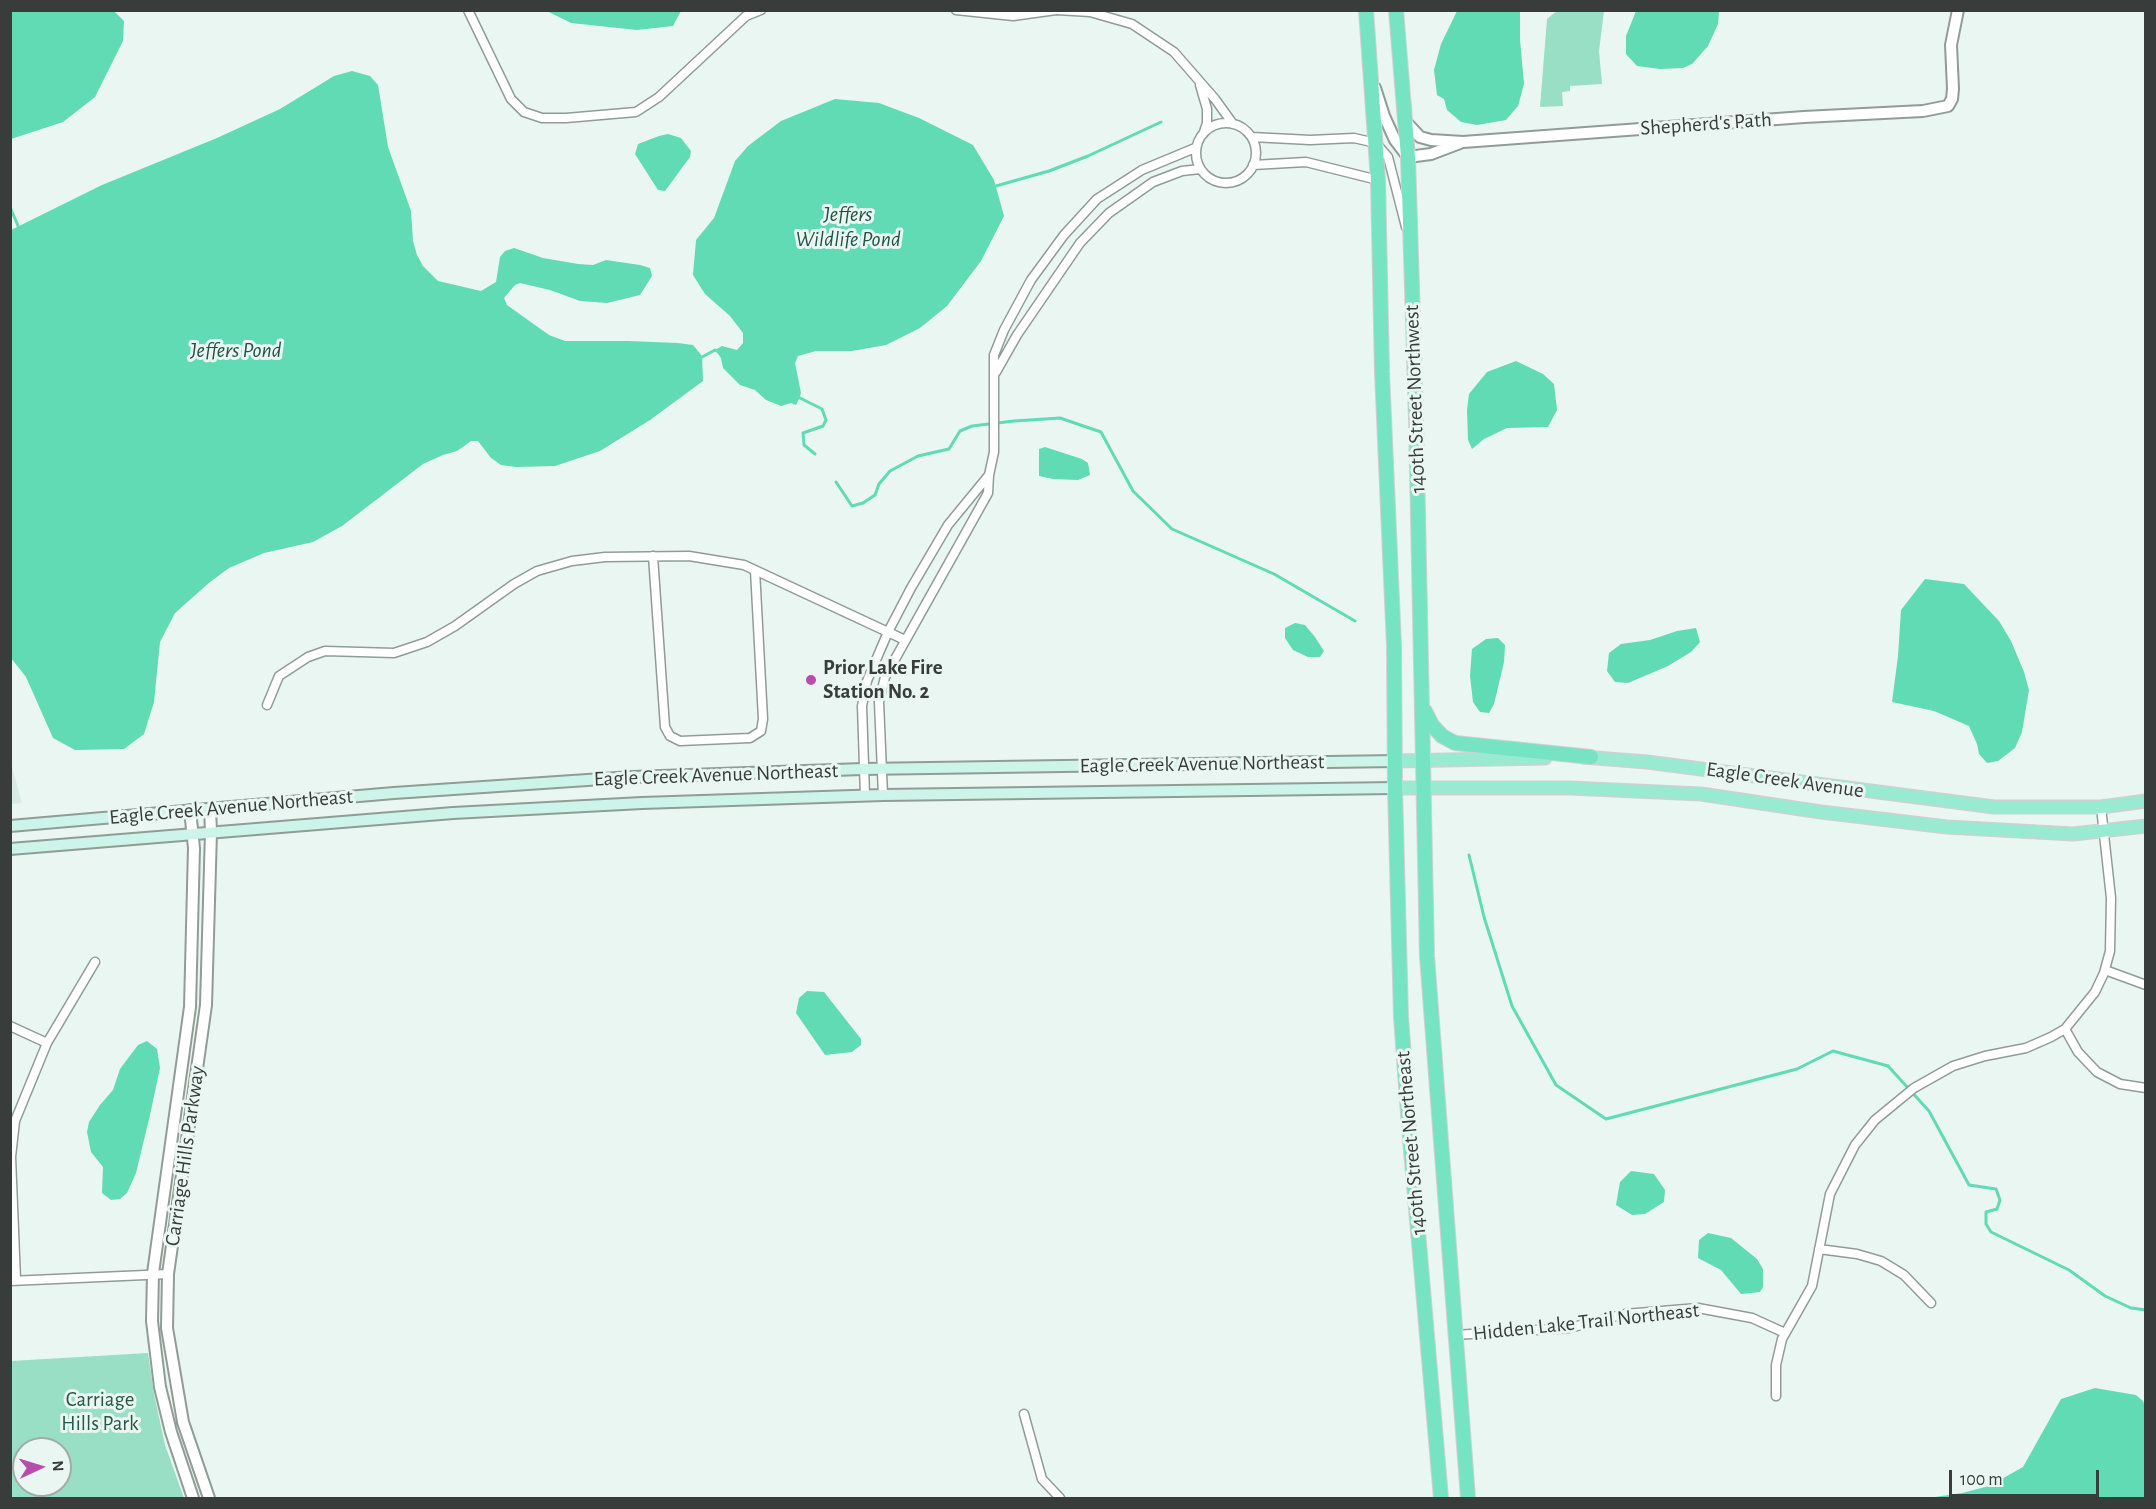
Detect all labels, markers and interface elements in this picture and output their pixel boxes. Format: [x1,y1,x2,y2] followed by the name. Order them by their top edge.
[1639,107,1773,141] street label: Shepherd's Path
[795,201,901,252] water label: Jeffers Wildlife Pond
[1399,304,1431,494] street label: 140th Street Northwest
[190,337,282,363] water label: Jeffers Pond
[823,655,943,705] place label: Prior Lake Fire Station No. 2
[804,673,818,687] marker: Prior Lake Fire Station No. 2
[1080,749,1324,779] street label: Eagle Creek Avenue Northeast
[1705,756,1865,804] street label: Eagle Creek Avenue
[593,758,839,792] street label: Eagle Creek Avenue Northeast
[108,784,354,830] street label: Eagle Creek Avenue Northeast
[1390,1050,1432,1236] street label: 140th Street Northeast
[160,1064,210,1248] street label: Carriage Hills Parkway
[1472,1298,1700,1346] street label: Hidden Lake Trail Northeast
[61,1387,139,1437] park label: Carriage Hills Park
[12,1437,72,1497] north arrow
[1952,1458,2102,1496] scale bar
[50,1460,66,1472] text: N
[1960,1471,2003,1489] text: 100 m

